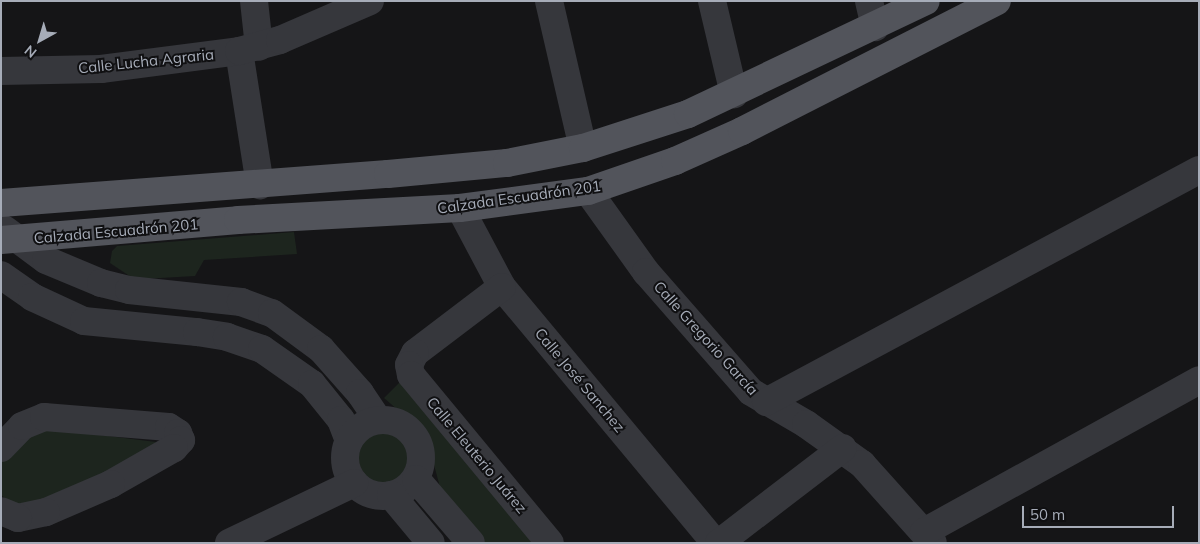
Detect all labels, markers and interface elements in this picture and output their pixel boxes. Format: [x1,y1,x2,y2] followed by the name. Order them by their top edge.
[15,15,65,65] north arrow
[21,41,40,62] text: N
[77,45,215,77] street label: Calle Lucha Agraria
[436,177,602,217] street label: Calzada Escuadrón 201
[33,215,199,247] street label: Calzada Escuadrón 201
[650,277,762,399] street label: Calle Gregorio García
[531,324,629,436] street label: Calle José Sanchez
[423,393,531,517] street label: Calle Eleuterio Juárez
[1025,496,1178,528] scale bar
[1030,505,1065,524] text: 50 m

